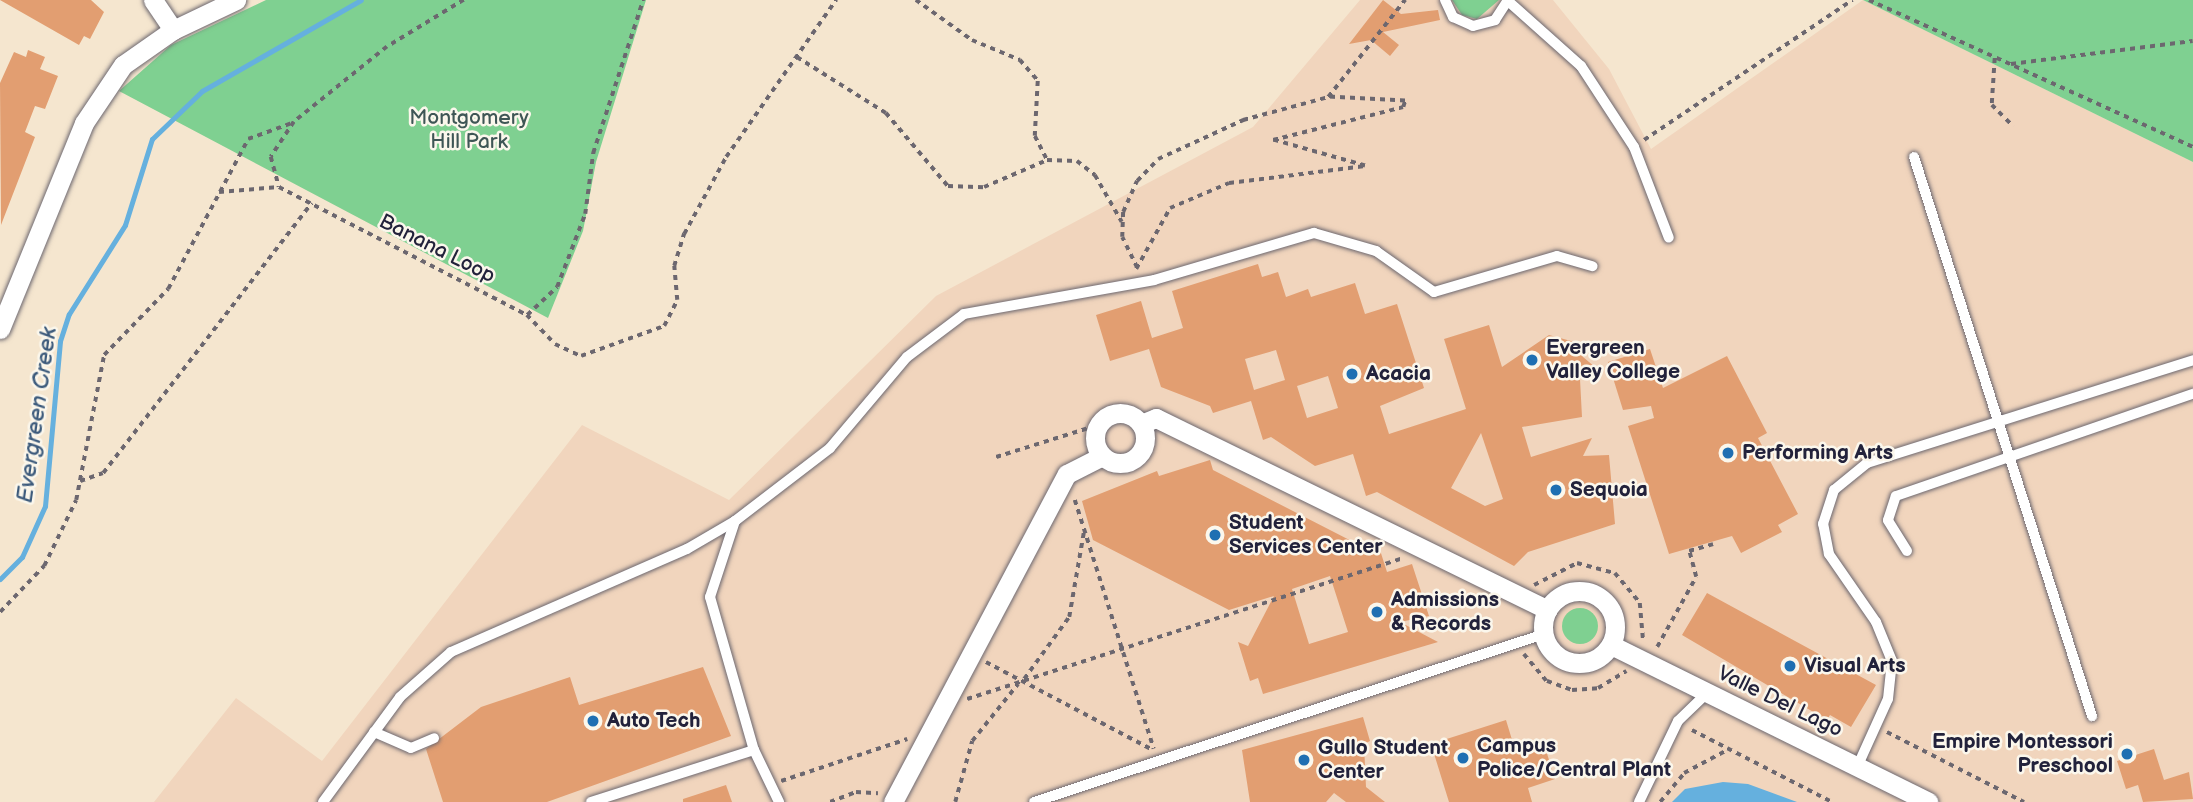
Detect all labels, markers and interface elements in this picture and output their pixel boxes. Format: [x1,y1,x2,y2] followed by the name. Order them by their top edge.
[409,105,529,155] park label: Montgomery Hill Park
[375,209,499,289] street label: Banana Loop
[11,325,63,505] water label: Evergreen Creek
[1546,335,1681,385] place label: Evergreen Valley College
[1524,352,1540,368] marker: Evergreen Valley College
[1366,361,1431,387] place label: Acacia
[1344,366,1360,382] marker: Acacia
[1742,440,1893,466] place label: Performing Arts
[1720,445,1736,461] marker: Performing Arts
[1570,477,1648,503] place label: Sequoia
[1548,482,1564,498] marker: Sequoia
[1229,510,1383,560] place label: Student Services Center
[1207,527,1223,543] marker: Student Services Center
[1391,587,1499,637] place label: Admissions & Records
[1369,604,1385,620] marker: Admissions & Records
[1804,653,1905,679] place label: Visual Arts
[1782,658,1798,674] marker: Visual Arts
[1713,661,1847,743] street label: Valle Del Lago
[607,708,700,734] place label: Auto Tech
[585,713,601,729] marker: Auto Tech
[1932,729,2113,779] place label: Empire Montessori Preschool
[1477,733,1671,783] place label: Campus Police/Central Plant
[1318,735,1448,785] place label: Gullo Student Center
[2119,746,2135,762] marker: Empire Montessori Preschool
[1455,750,1471,766] marker: Campus Police/Central Plant
[1296,752,1312,768] marker: Gullo Student Center

